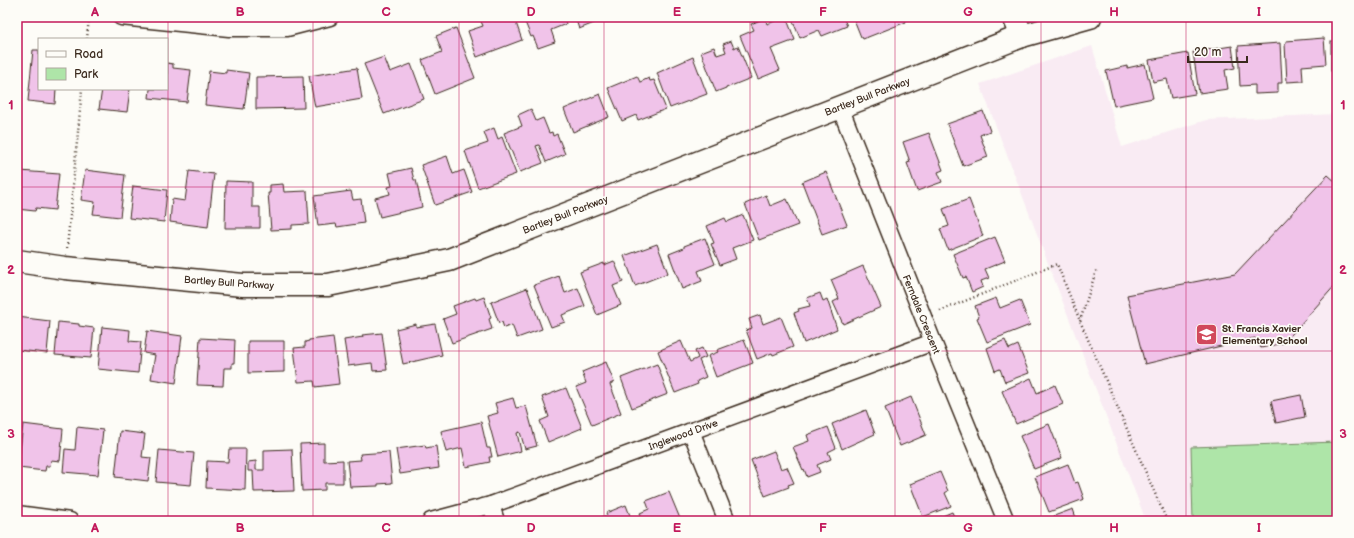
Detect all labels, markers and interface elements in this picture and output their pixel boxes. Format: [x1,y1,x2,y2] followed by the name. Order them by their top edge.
[90,4,99,20] text: A
[235,4,245,20] text: B
[381,4,391,20] text: C
[526,4,536,20] text: D
[673,4,682,20] text: E
[819,4,827,20] text: F
[963,4,973,20] text: G
[1109,4,1119,20] text: H
[1257,4,1261,20] text: I
[38,38,168,90] legend
[1188,38,1247,64] scale bar
[1194,45,1221,60] text: 20 m
[74,47,103,62] text: Road
[74,67,98,82] text: Park
[823,75,912,119] street label: Bartley Bull Parkway
[8,97,14,113] text: 1
[1340,97,1346,113] text: 1
[521,193,610,237] street label: Bartley Bull Parkway
[7,262,15,278] text: 2
[1339,262,1347,278] text: 2
[900,273,942,356] street label: Ferndale Crescent
[183,274,275,292] street label: Bartley Bull Parkway
[1193,321,1219,347] school or university icon: St. Francis Xavier Elementary School
[1222,323,1308,347] place label: St. Francis Xavier Elementary School
[647,417,720,453] street label: Inglewood Drive
[7,426,15,442] text: 3
[1339,426,1347,442] text: 3
[90,520,99,536] text: A
[235,520,245,536] text: B
[381,520,391,536] text: C
[526,520,536,536] text: D
[673,520,682,536] text: E
[819,520,827,536] text: F
[963,520,973,536] text: G
[1109,520,1119,536] text: H
[1257,520,1261,536] text: I

